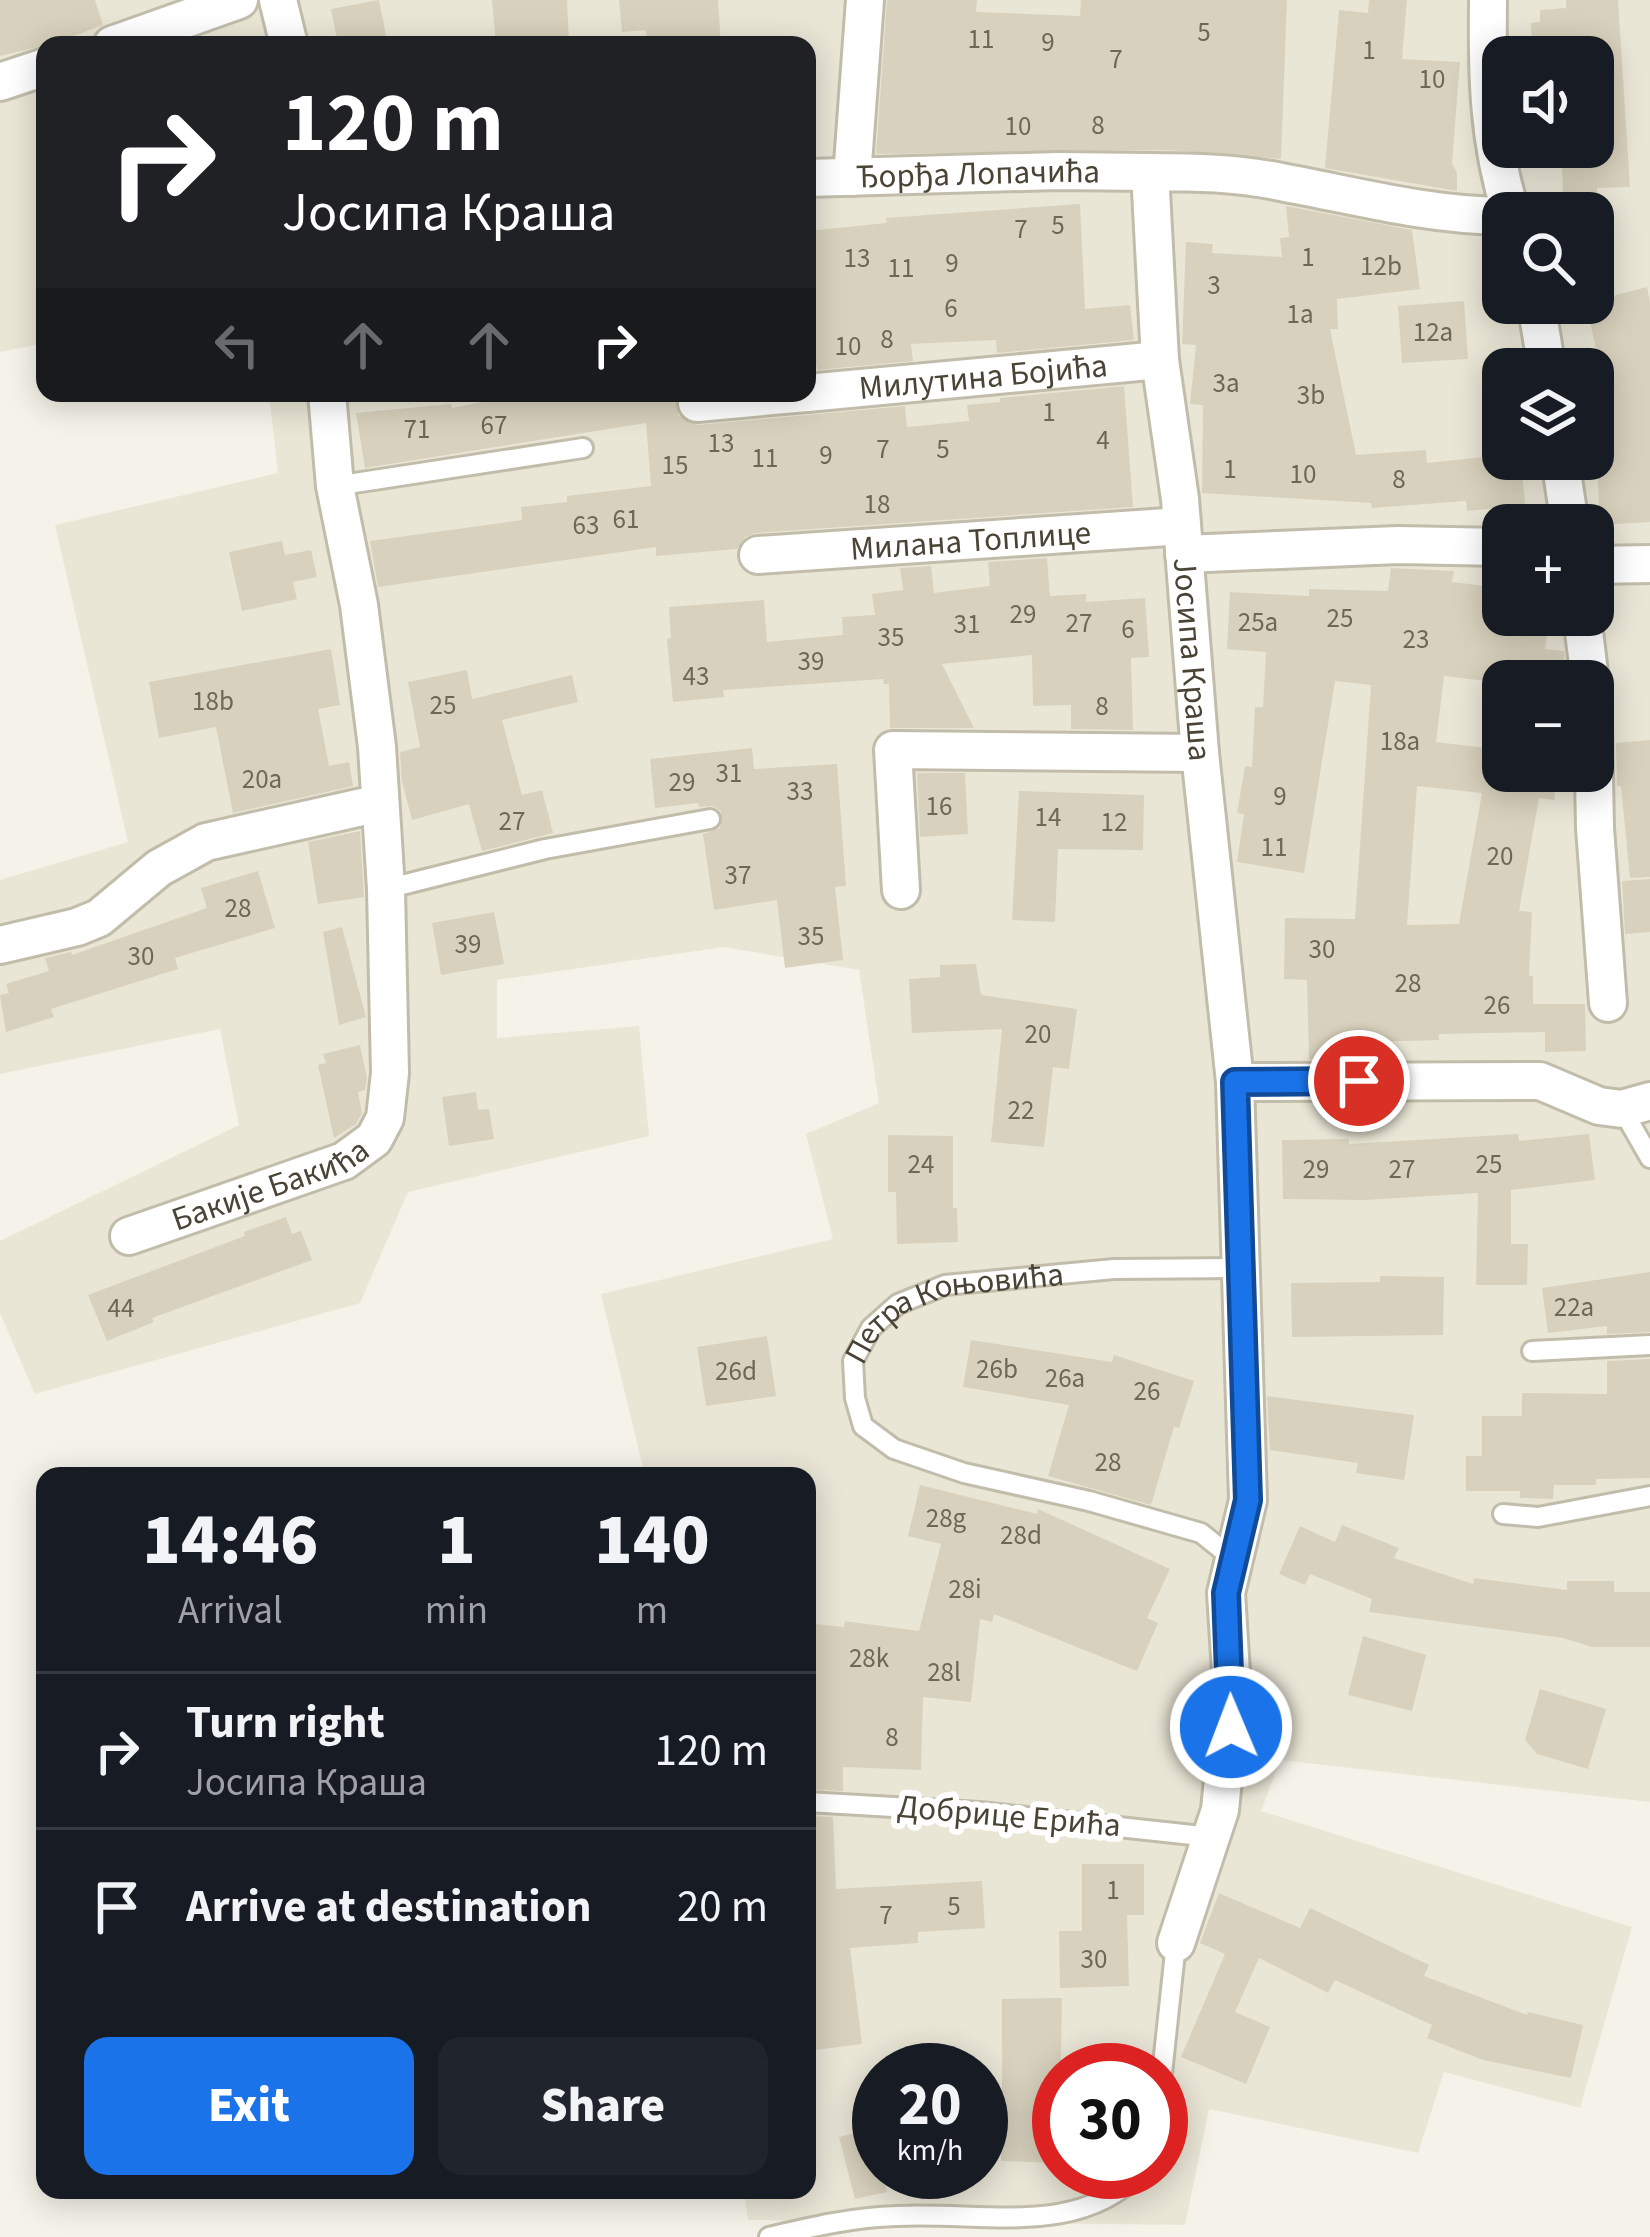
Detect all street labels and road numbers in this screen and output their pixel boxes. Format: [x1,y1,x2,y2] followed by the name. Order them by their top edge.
[855,147,1100,200] street label: Ђорђа Лопачића
[857,342,1110,412] street label: Милутина Бојића
[849,509,1092,572] street label: Милана Топлице
[1161,556,1224,763] street label: Јосипа Краша
[165,1127,379,1243] street label: Бакије Бакића
[832,1250,1066,1372] street label: Петра Коњовића
[895,1783,1123,1849] street label: Добрице Ерића

